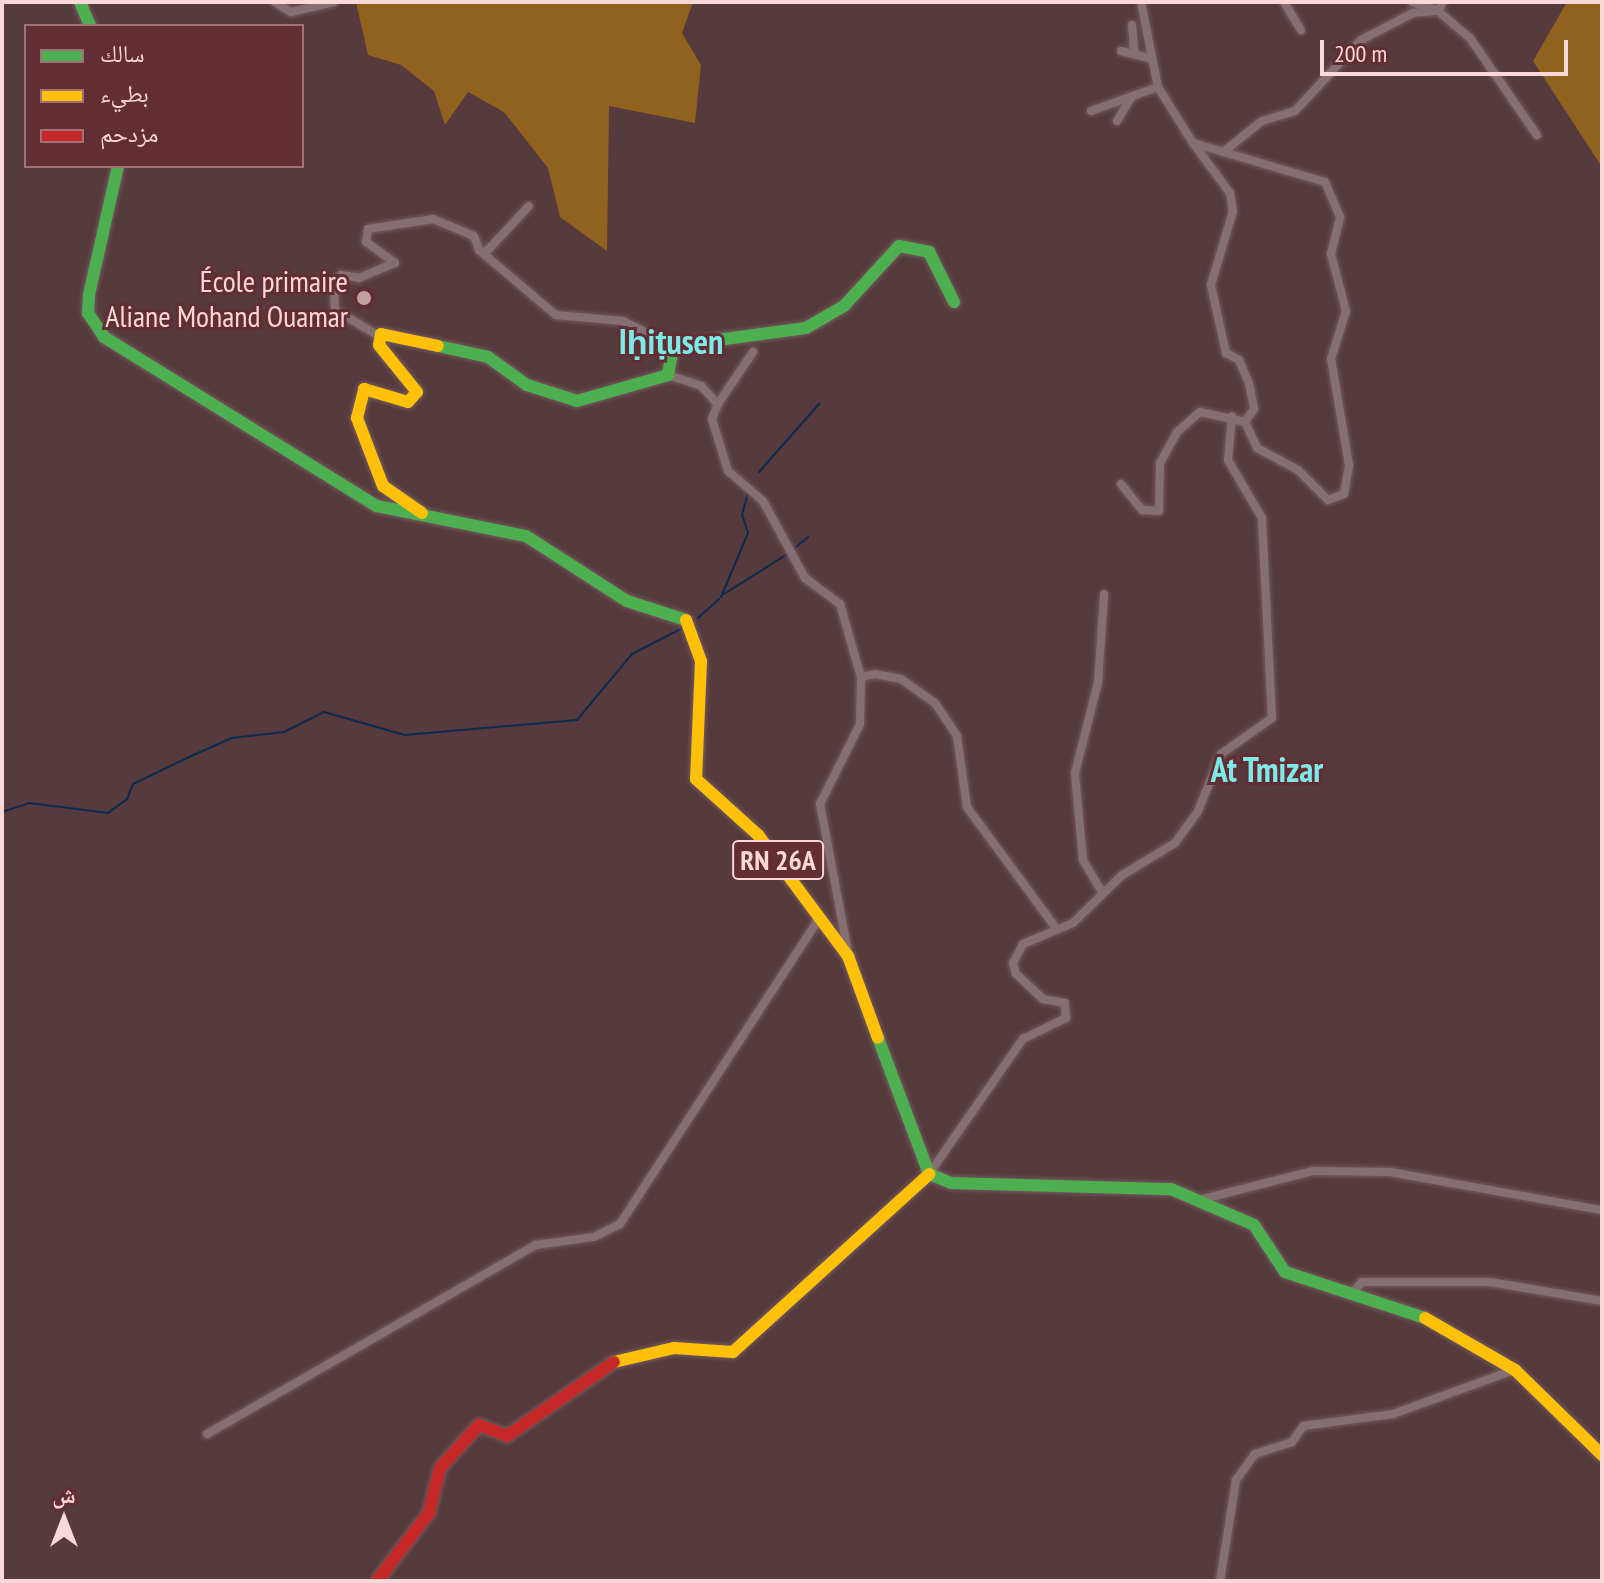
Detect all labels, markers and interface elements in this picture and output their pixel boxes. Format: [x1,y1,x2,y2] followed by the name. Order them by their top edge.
[24,24,304,168] legend
[1324,24,1572,74] scale bar
[100,38,145,69] text: سالك
[1334,38,1387,69] text: 200 m
[100,78,149,109] text: بطيء
[100,118,159,149] text: مزدحم
[105,263,348,334] place label: École primaire Aliane Mohand Ouamar
[355,289,373,307] marker: École primaire Aliane Mohand Ouamar
[619,322,723,362] district label: Iḥiṭusen
[1210,750,1324,790] district label: At Tmizar
[732,836,824,884] road number: RN 26A
[24,1479,104,1559] north arrow
[52,1481,76,1509] text: ش

